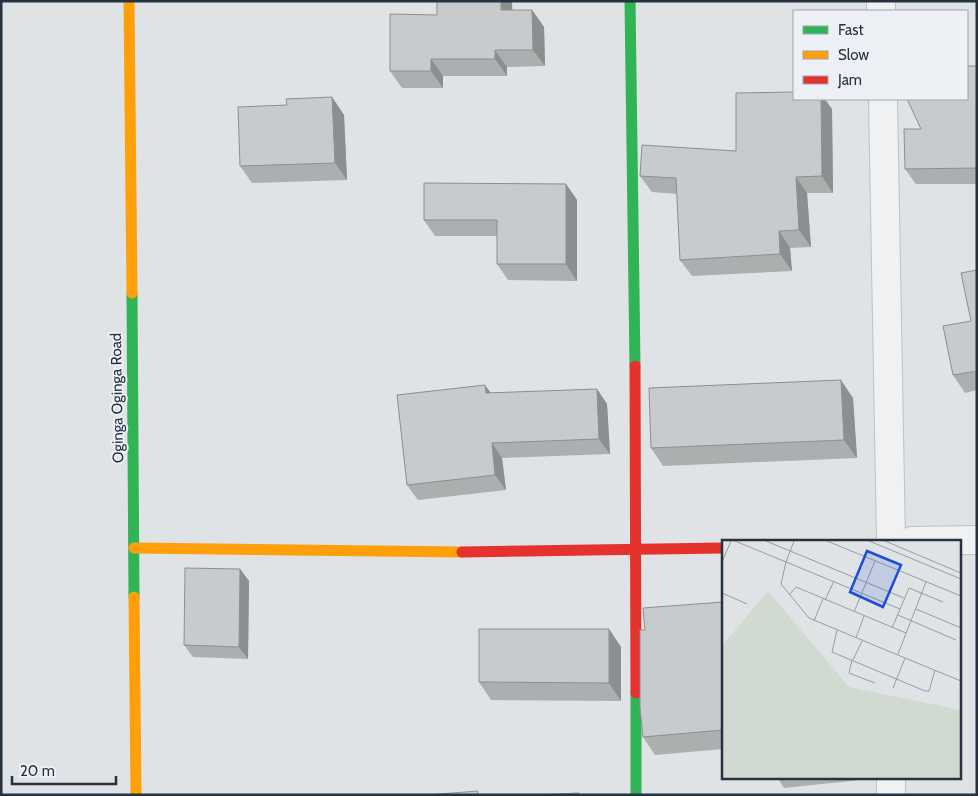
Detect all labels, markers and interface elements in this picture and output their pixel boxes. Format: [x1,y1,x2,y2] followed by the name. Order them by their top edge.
[793,10,968,100] legend
[838,21,863,39] text: Fast
[838,46,869,64] text: Slow
[837,71,862,89] text: Jam
[107,333,127,463] street label: Oginga Oginga Road
[722,540,960,778] inset map
[12,754,116,786] scale bar
[20,762,55,780] text: 20 m

